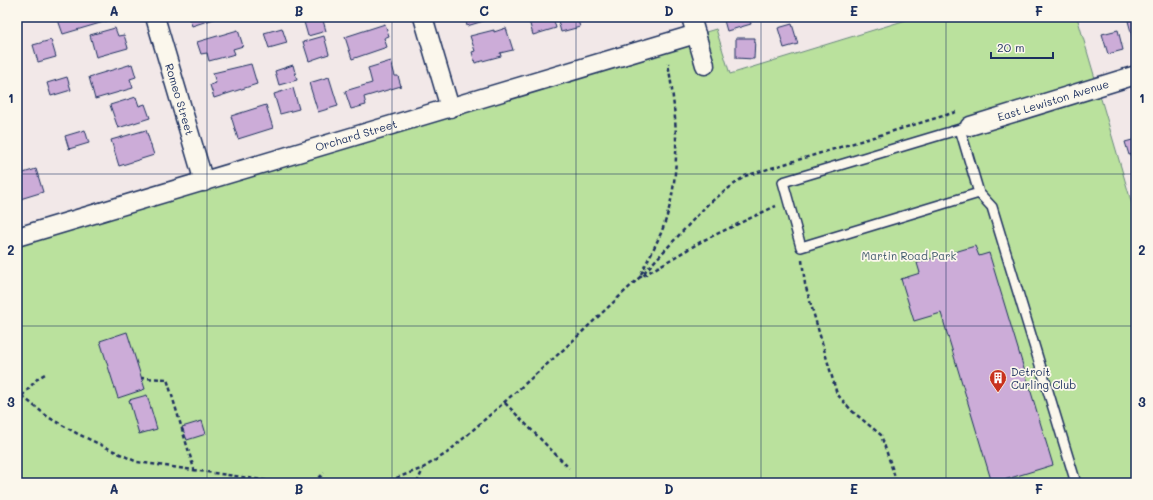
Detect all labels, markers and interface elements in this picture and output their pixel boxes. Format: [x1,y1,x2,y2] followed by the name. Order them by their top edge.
[109,2,119,19] text: A
[295,2,304,19] text: B
[479,2,489,19] text: C
[664,2,674,19] text: D
[850,2,858,19] text: E
[1035,2,1043,19] text: F
[991,34,1053,60] scale bar
[997,39,1025,55] text: 20 m
[162,62,198,137] street label: Romeo Street
[995,76,1111,124] street label: East Lewiston Avenue
[8,89,14,106] text: 1
[1139,89,1145,106] text: 1
[313,116,399,154] street label: Orchard Street
[7,241,15,258] text: 2
[1138,241,1146,258] text: 2
[862,248,957,263] park label: Martin Road Park
[1011,364,1076,392] place label: Detroit Curling Club
[988,368,1008,393] building icon: Detroit Curling Club
[7,393,15,410] text: 3
[1138,393,1146,410] text: 3
[109,480,119,497] text: A
[295,480,304,497] text: B
[479,480,489,497] text: C
[664,480,674,497] text: D
[850,480,858,497] text: E
[1035,480,1043,497] text: F

